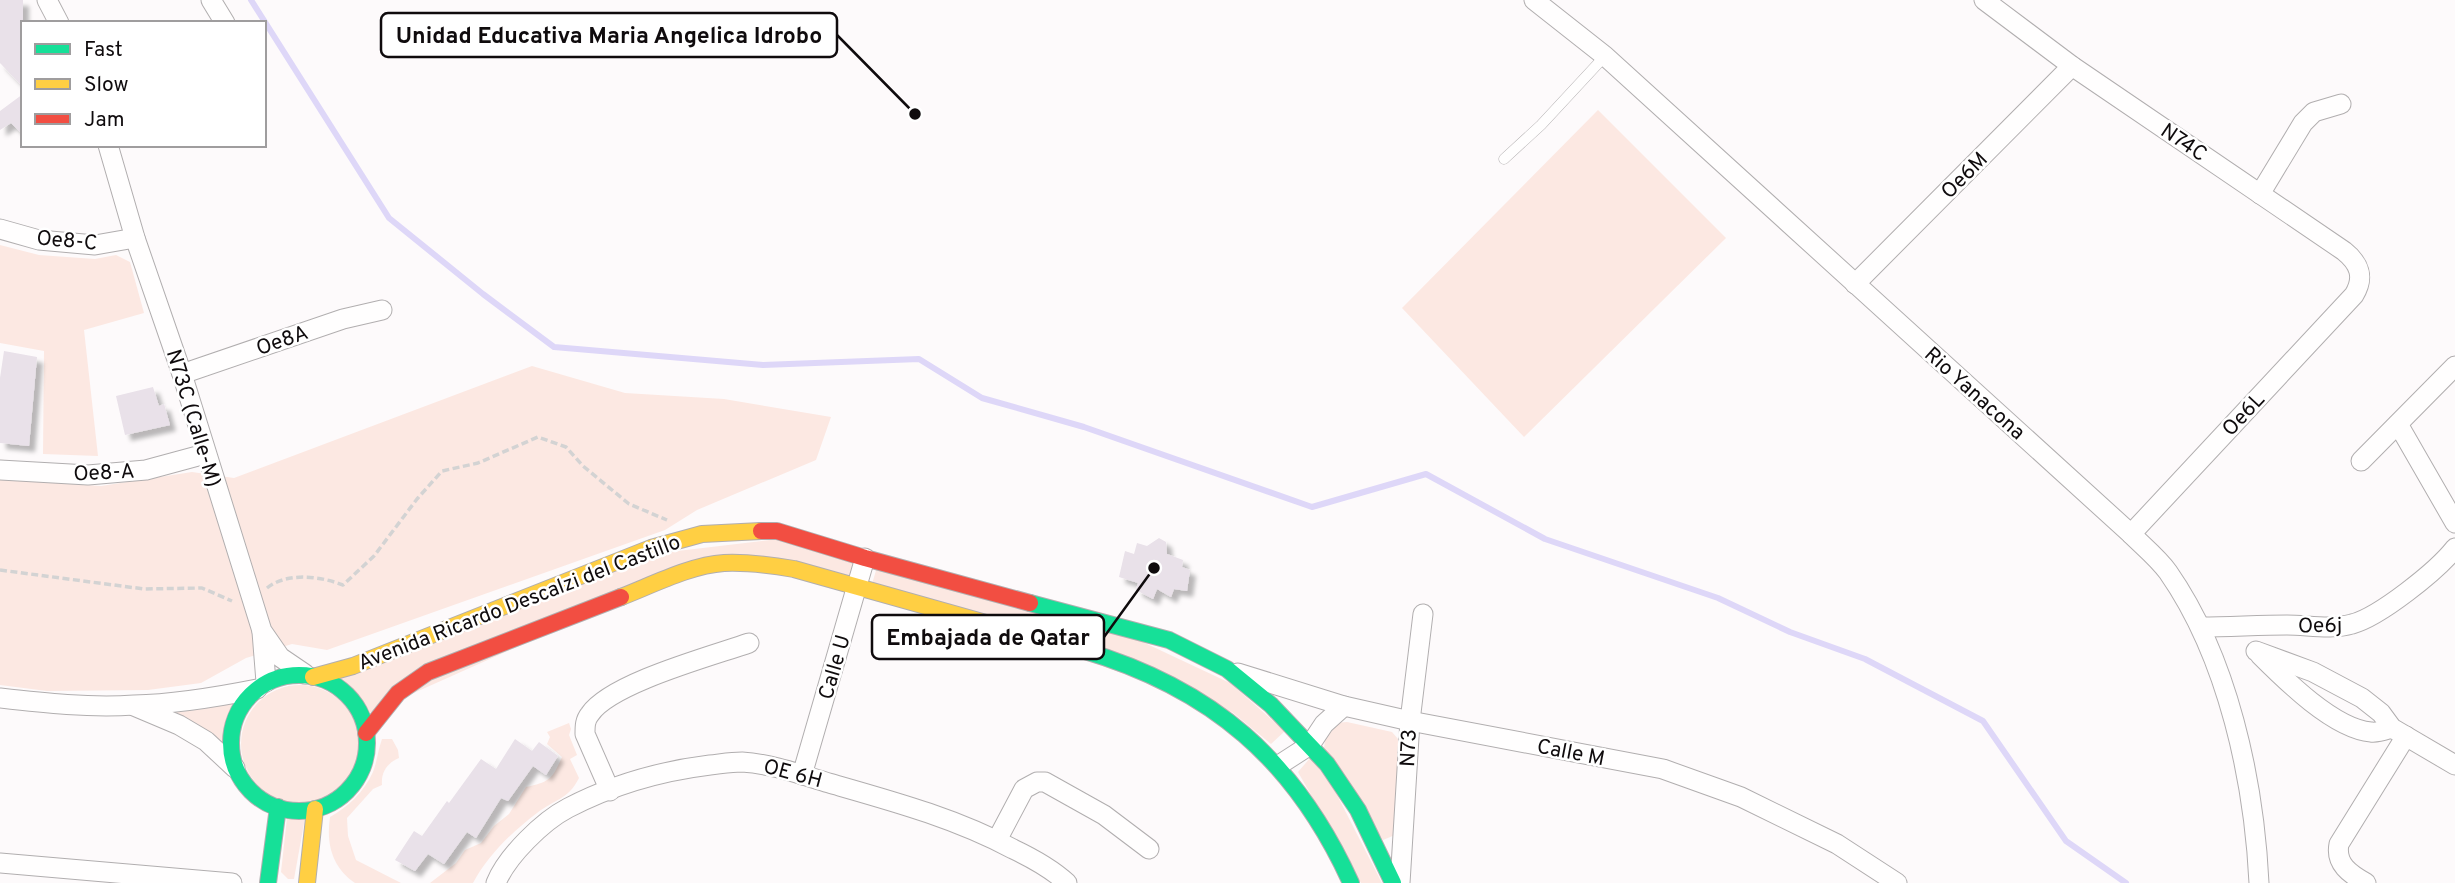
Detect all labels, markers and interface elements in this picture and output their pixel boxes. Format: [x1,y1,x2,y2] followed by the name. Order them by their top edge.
[381,13,837,57] callout: Unidad Educativa Maria Angelica Idrobo
[21,21,266,147] legend
[396,23,822,52] text: Unidad Educativa Maria Angelica Idrobo
[84,37,123,64] text: Fast
[84,72,129,99] text: Slow
[84,107,125,134] text: Jam
[2155,118,2212,168] street label: N74C
[1936,147,1994,205] street label: Oe6M
[35,225,98,258] street label: Oe8-C
[253,320,312,363] street label: Oe8A
[1918,342,2030,447] street label: Rio Yanacona
[159,346,226,491] street label: N73C (Calle-M)
[2217,387,2271,443] street label: Oe6L
[73,458,135,489] street label: Oe8-A
[354,529,685,678] street label: Avenida Ricardo Descalzi del Castillo
[2298,613,2342,640] street label: Oe6j
[872,615,1104,659] callout: Embajada de Qatar
[886,625,1090,654] text: Embajada de Qatar
[813,632,858,703] street label: Calle U
[1395,728,1424,768] street label: N73
[1534,734,1607,773] street label: Calle M
[760,754,825,795] street label: OE 6H

